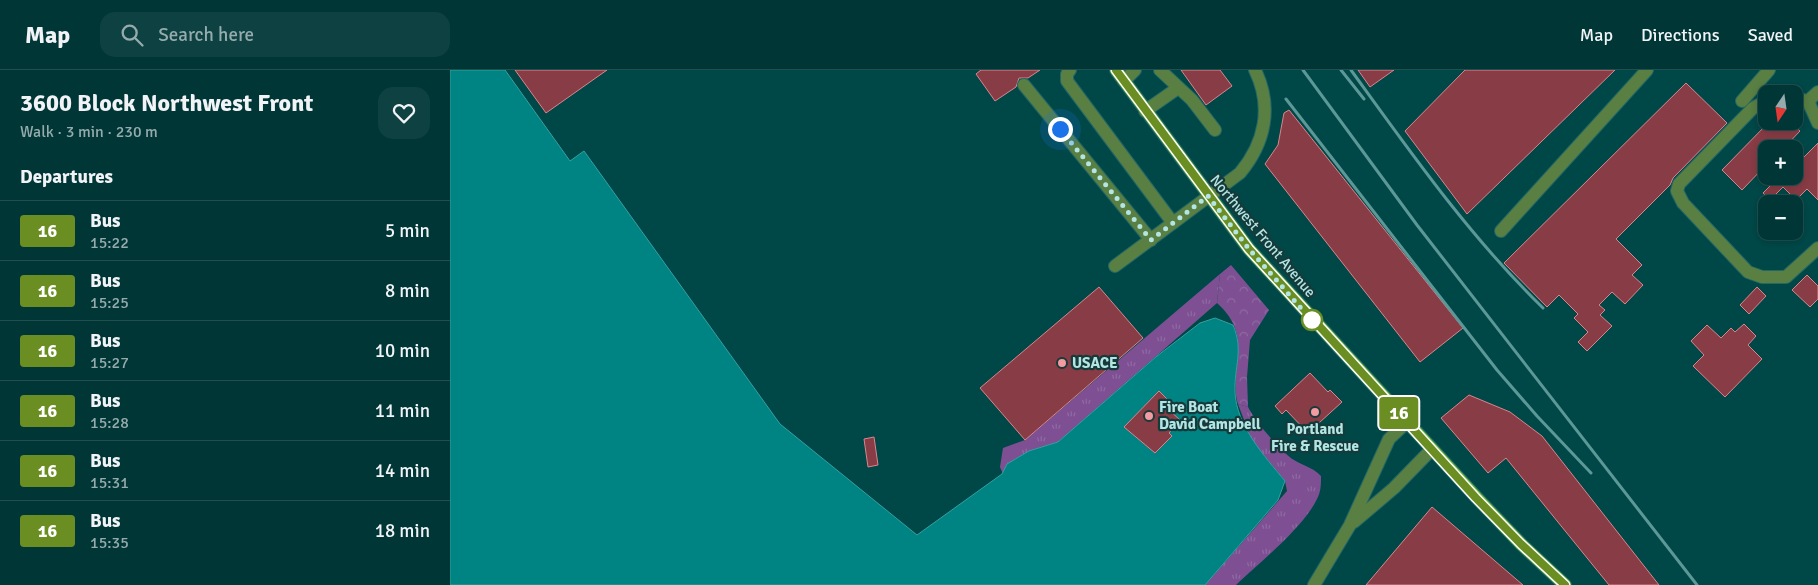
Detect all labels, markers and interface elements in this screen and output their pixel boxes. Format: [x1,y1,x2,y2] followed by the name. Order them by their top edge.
[100,12,450,57] search box
[25,20,70,50] text: Map
[118,21,146,49] icon: search
[158,23,254,47] text: Search here
[1580,24,1613,46] text: Map
[1641,24,1720,46] text: Directions
[1748,24,1793,46] text: Saved
[1758,85,1802,130] north arrow
[1758,85,1803,240] map controls
[378,87,430,139] button: heart
[20,88,313,118] text: 3600 Block Northwest Front
[1048,117,1073,142] your location
[20,122,158,142] text: Walk · 3 min · 230 m
[1758,140,1803,185] button: +
[20,165,113,189] text: Departures
[1206,171,1320,301] street label: Northwest Front Avenue
[1758,195,1803,240] button: −
[90,209,121,233] text: Bus
[385,219,430,243] text: 5 min
[38,220,57,242] text: 16
[90,233,129,253] text: 15:22
[90,269,121,293] text: Bus
[385,279,430,303] text: 8 min
[38,280,57,302] text: 16
[90,293,129,313] text: 15:25
[1301,309,1323,331] unlabelled marker
[90,329,121,353] text: Bus
[375,339,430,363] text: 10 min
[38,340,57,362] text: 16
[90,353,129,373] text: 15:27
[1072,354,1118,372] place label: USACE
[1056,357,1068,369] marker: USACE
[90,389,121,413] text: Bus
[1376,397,1422,429] line badge: 16
[1159,398,1261,433] place label: Fire Boat David Campbell
[375,399,430,423] text: 11 min
[38,400,57,422] text: 16
[1389,402,1409,424] text: 16
[1309,406,1321,418] marker: Portland Fire & Rescue
[1143,410,1155,422] marker: Fire Boat David Campbell
[90,413,129,433] text: 15:28
[1271,420,1359,455] place label: Portland Fire & Rescue
[90,449,121,473] text: Bus
[375,459,430,483] text: 14 min
[38,460,57,482] text: 16
[90,473,129,493] text: 15:31
[90,509,121,533] text: Bus
[375,519,430,543] text: 18 min
[38,520,57,542] text: 16
[90,533,129,553] text: 15:35

